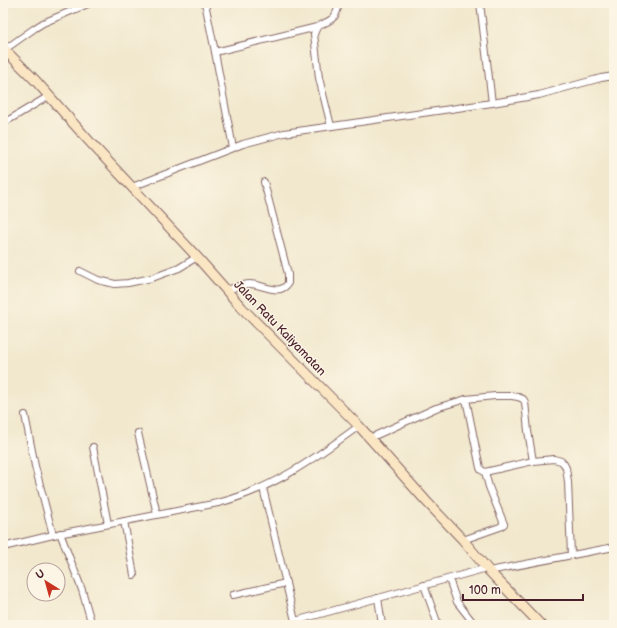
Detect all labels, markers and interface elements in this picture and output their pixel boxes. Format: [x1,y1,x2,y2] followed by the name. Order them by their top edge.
[230,278,329,379] street label: Jalan Ratu Kaliyamatan
[26,562,66,602] north arrow
[33,567,47,582] text: U
[463,576,583,602] scale bar
[469,583,501,598] text: 100 m

